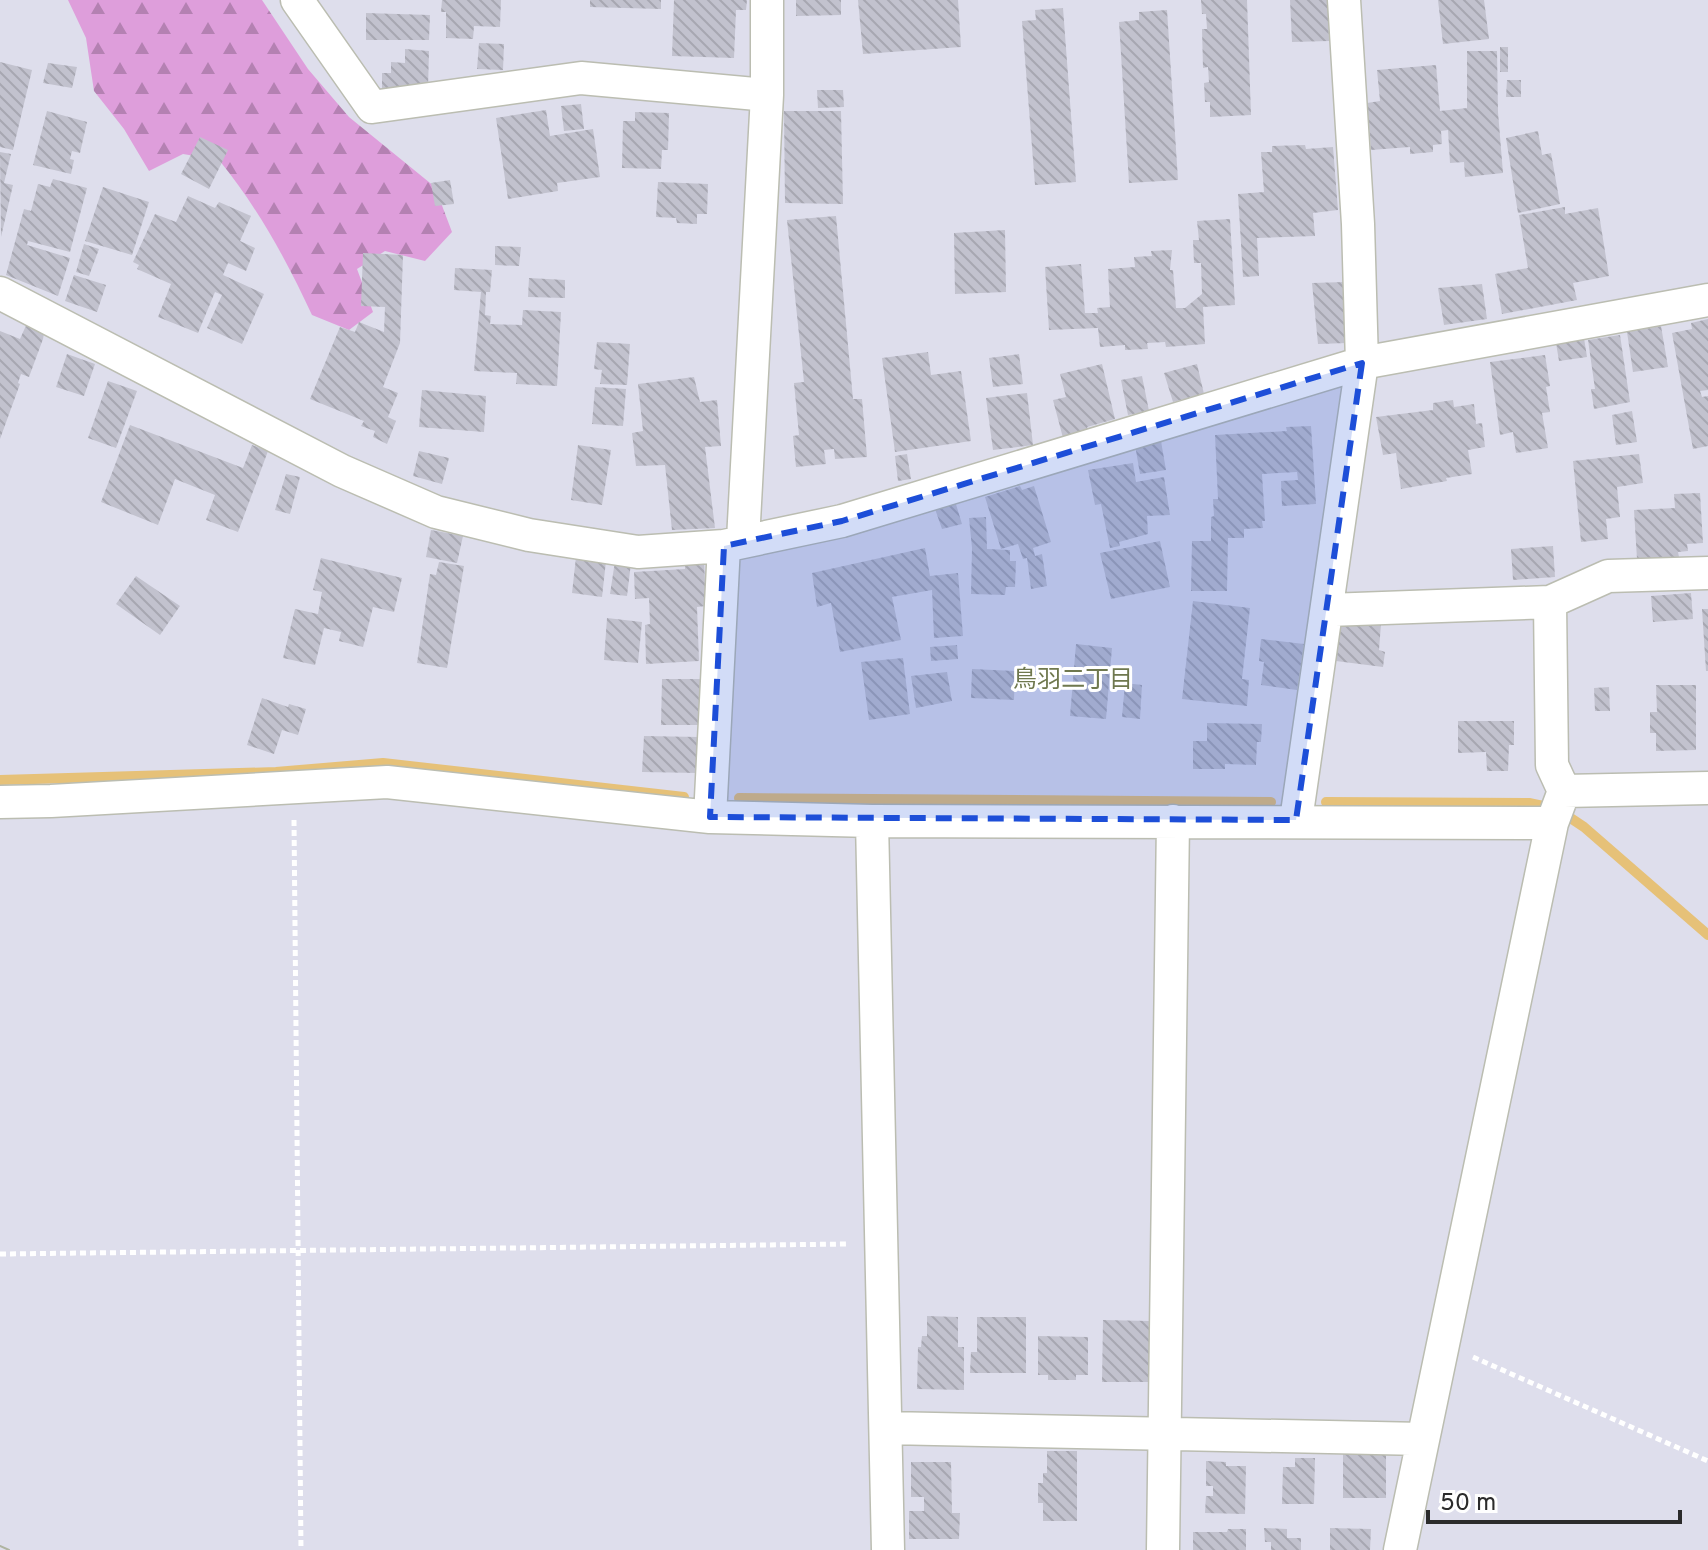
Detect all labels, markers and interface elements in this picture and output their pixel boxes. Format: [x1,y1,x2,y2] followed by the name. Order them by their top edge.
[1013,666,1133,696] district label: 鳥羽二丁目
[1428,1474,1680,1524] scale bar
[1440,1489,1496,1519] text: 50 m

